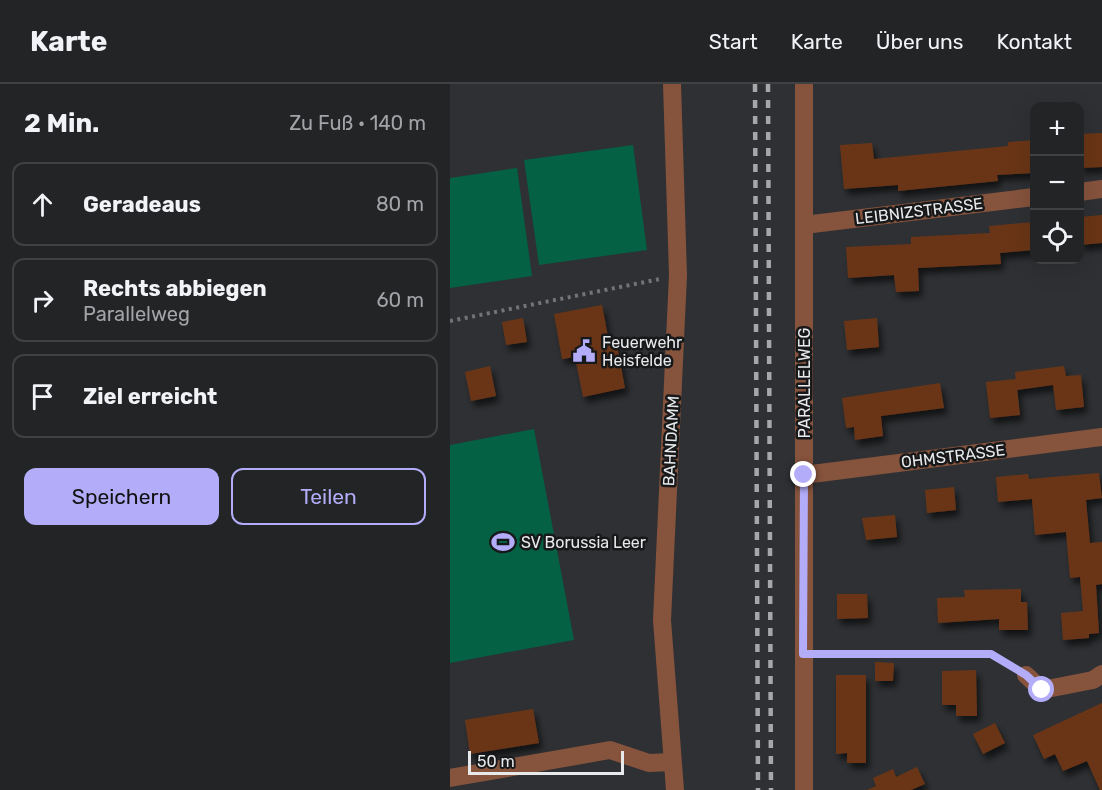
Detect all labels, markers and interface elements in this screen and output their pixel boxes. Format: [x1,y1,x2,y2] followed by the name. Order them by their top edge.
[30,25,107,58] text: Karte
[709,29,758,54] text: Start
[791,29,843,54] text: Karte
[876,29,964,54] text: Über uns
[997,29,1072,54] text: Kontakt
[1030,102,1084,264] map controls
[1030,102,1084,156] button: +
[24,108,100,139] text: 2 Min.
[289,111,426,135] text: Zu Fuß · 140 m
[1030,156,1084,210] button: −
[26,188,59,221] icon: ahead
[83,191,201,218] text: Geradeaus
[376,192,424,216] text: 80 m
[854,194,984,228] street label: LEIBNIZSTRASSE
[1030,210,1084,264] button: locate
[83,275,267,302] text: Rechts abbiegen
[26,284,59,317] icon: right
[377,288,424,312] text: 60 m
[83,302,190,326] text: Parallelweg
[795,328,814,438] street label: PARALLELWEG
[602,333,682,370] place label: Feuerwehr Heisfelde
[571,338,597,364] public building icon: Feuerwehr Heisfelde
[26,380,59,413] icon: arrive
[83,383,217,410] text: Ziel erreicht
[659,395,683,487] street label: BAHNDAMM
[900,440,1006,472] street label: OHMSTRASSE
[790,461,816,487] route end
[24,468,219,525] button: Speichern
[231,468,426,525] button: Teilen
[490,529,516,555] sports icon: SV Borussia Leer
[521,533,646,552] place label: SV Borussia Leer
[1028,676,1054,702] route start
[468,748,624,776] scale bar
[477,752,515,771] text: 50 m

